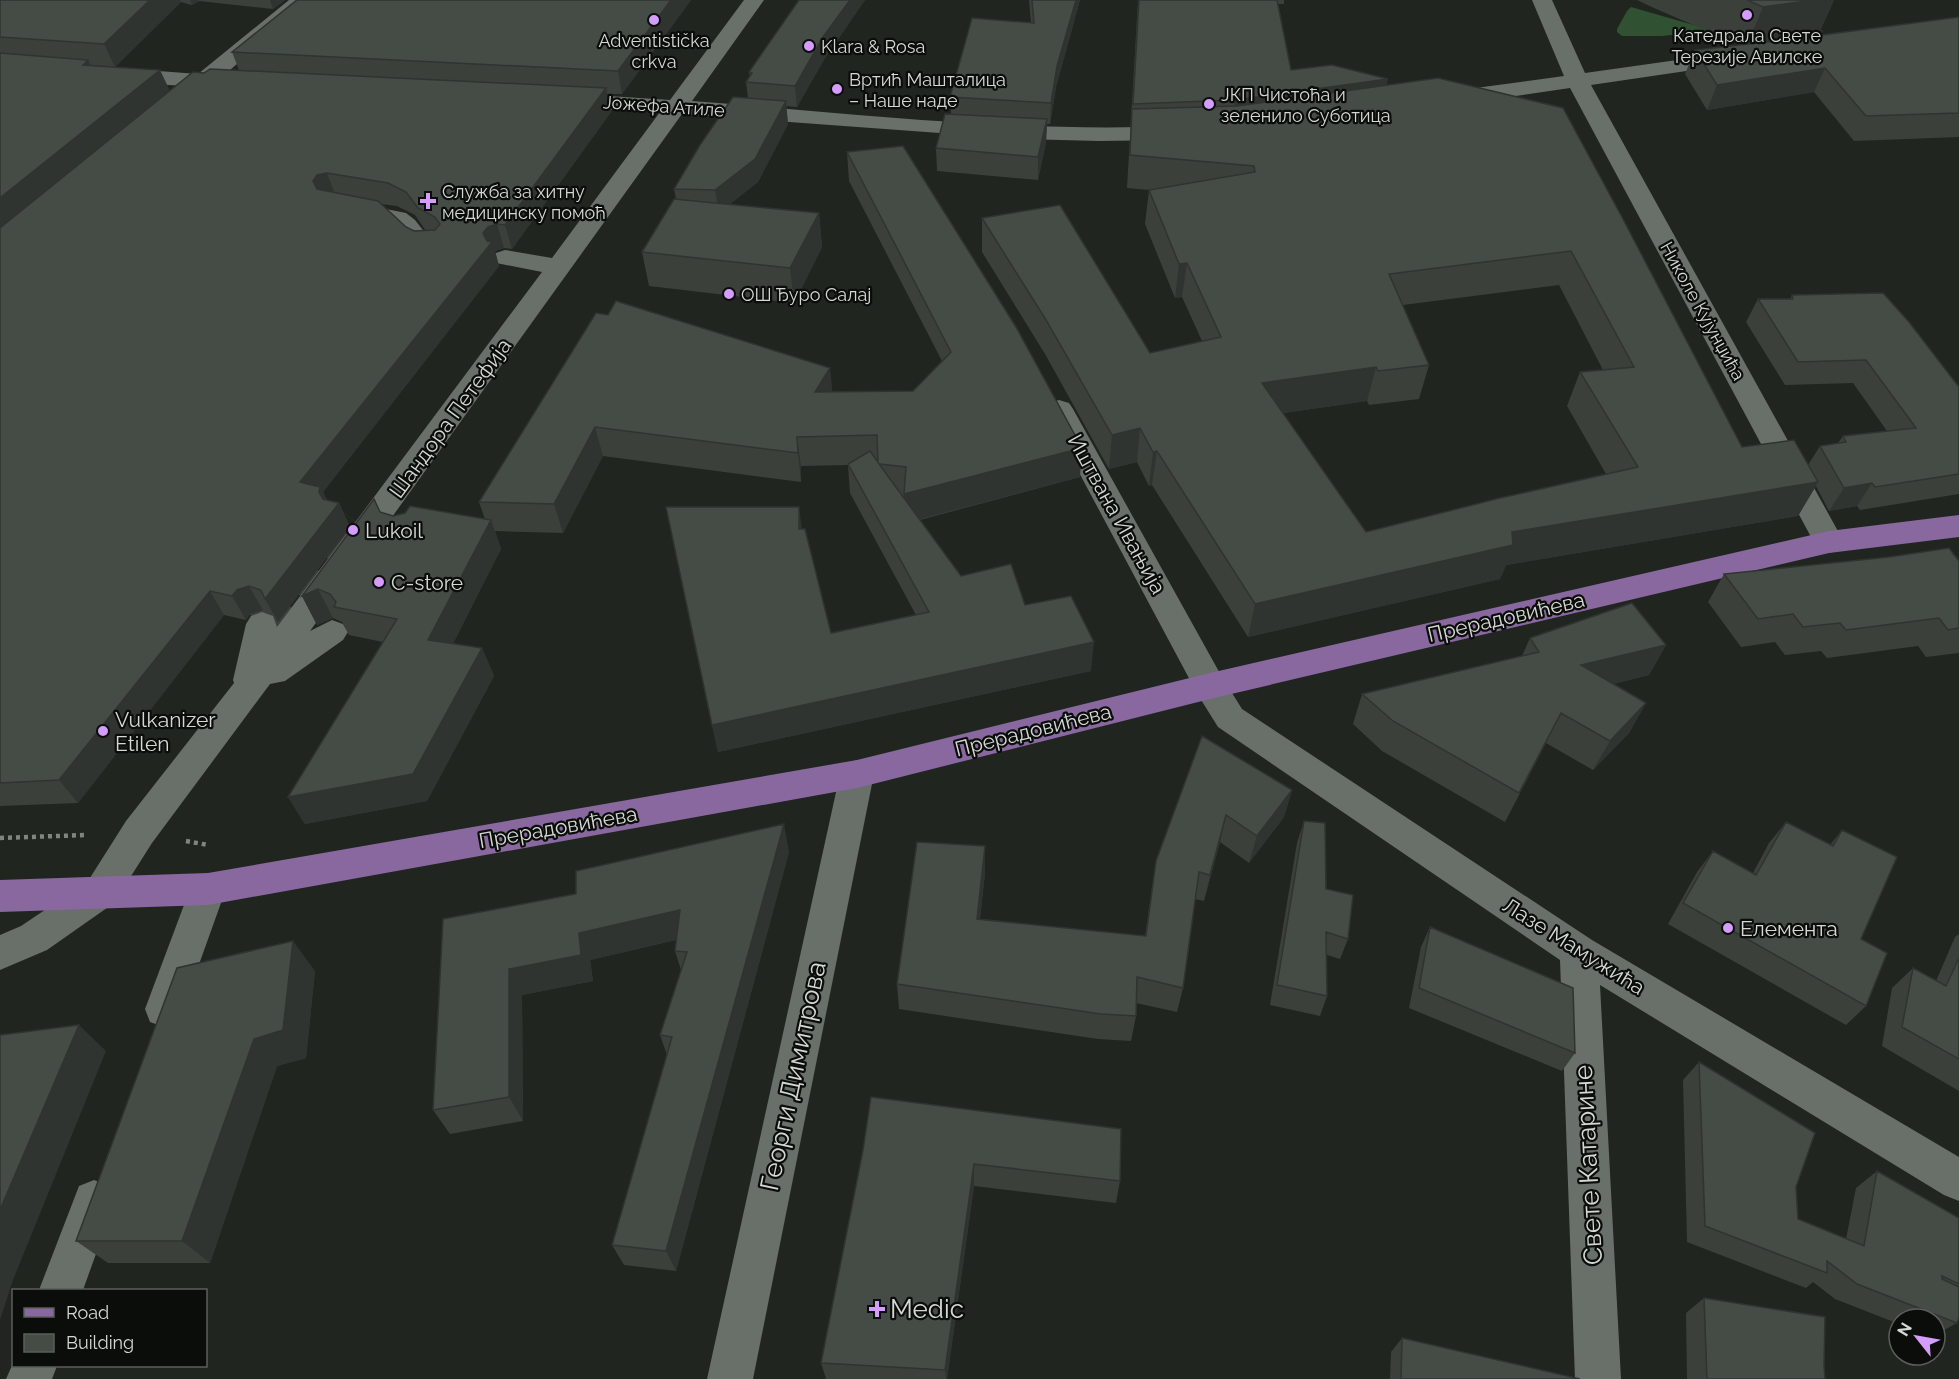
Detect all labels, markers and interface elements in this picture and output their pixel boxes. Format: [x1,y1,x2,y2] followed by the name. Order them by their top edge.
[1740,8,1754,22] marker: Катедрала Свете Терезије Авилске
[647,13,661,27] marker: Adventistička crkva
[1672,25,1823,67] place label: Катедрала Свете Терезије Авилске
[598,30,710,72] place label: Adventistička crkva
[821,36,925,57] place label: Klara & Rosa
[802,39,816,53] marker: Klara & Rosa
[849,69,1006,111] place label: Вртић Машталица – Наше наде
[830,82,844,96] marker: Вртић Машталица – Наше наде
[1221,84,1391,126] place label: ЈКП Чистоћа и зеленило Суботица
[602,91,726,121] street label: Јожефа Атиле
[1202,97,1216,111] marker: ЈКП Чистоћа и зеленило Суботица
[442,181,606,223] place label: Служба за хитну медицинску помоћ
[419,192,437,210] marker: Служба за хитну медицинску помоћ
[1656,238,1750,384] street label: Николе Кујунџића
[741,284,871,305] place label: ОШ Ђуро Салај
[722,287,736,301] marker: ОШ Ђуро Салај
[384,333,516,503] street label: Шандора Петефија
[1063,430,1171,598] street label: Иштвана Ивањија
[365,518,423,543] place label: Lukoil
[346,523,360,537] marker: Lukoil
[391,570,463,595] place label: C-store
[372,575,386,589] marker: C-store
[1425,587,1587,647] street label: Прерадовићева
[952,698,1114,762] street label: Прерадовићева
[115,707,216,756] place label: Vulkanizer Etilen
[96,724,110,738] marker: Vulkanizer Etilen
[477,801,639,853] street label: Прерадовићева
[1498,892,1650,1000] street label: Лазе Мамужића
[1740,916,1838,941] place label: Елемента
[1721,921,1735,935] marker: Елемента
[754,959,832,1193] street label: Георги Димитрова
[1568,1064,1608,1266] street label: Свете Катарине
[12,1289,207,1367] legend
[890,1294,964,1324] place label: Medic
[868,1300,886,1318] marker: Medic
[66,1302,109,1323] text: Road
[1887,1307,1947,1367] north arrow
[1893,1319,1916,1340] text: N
[66,1332,134,1353] text: Building

